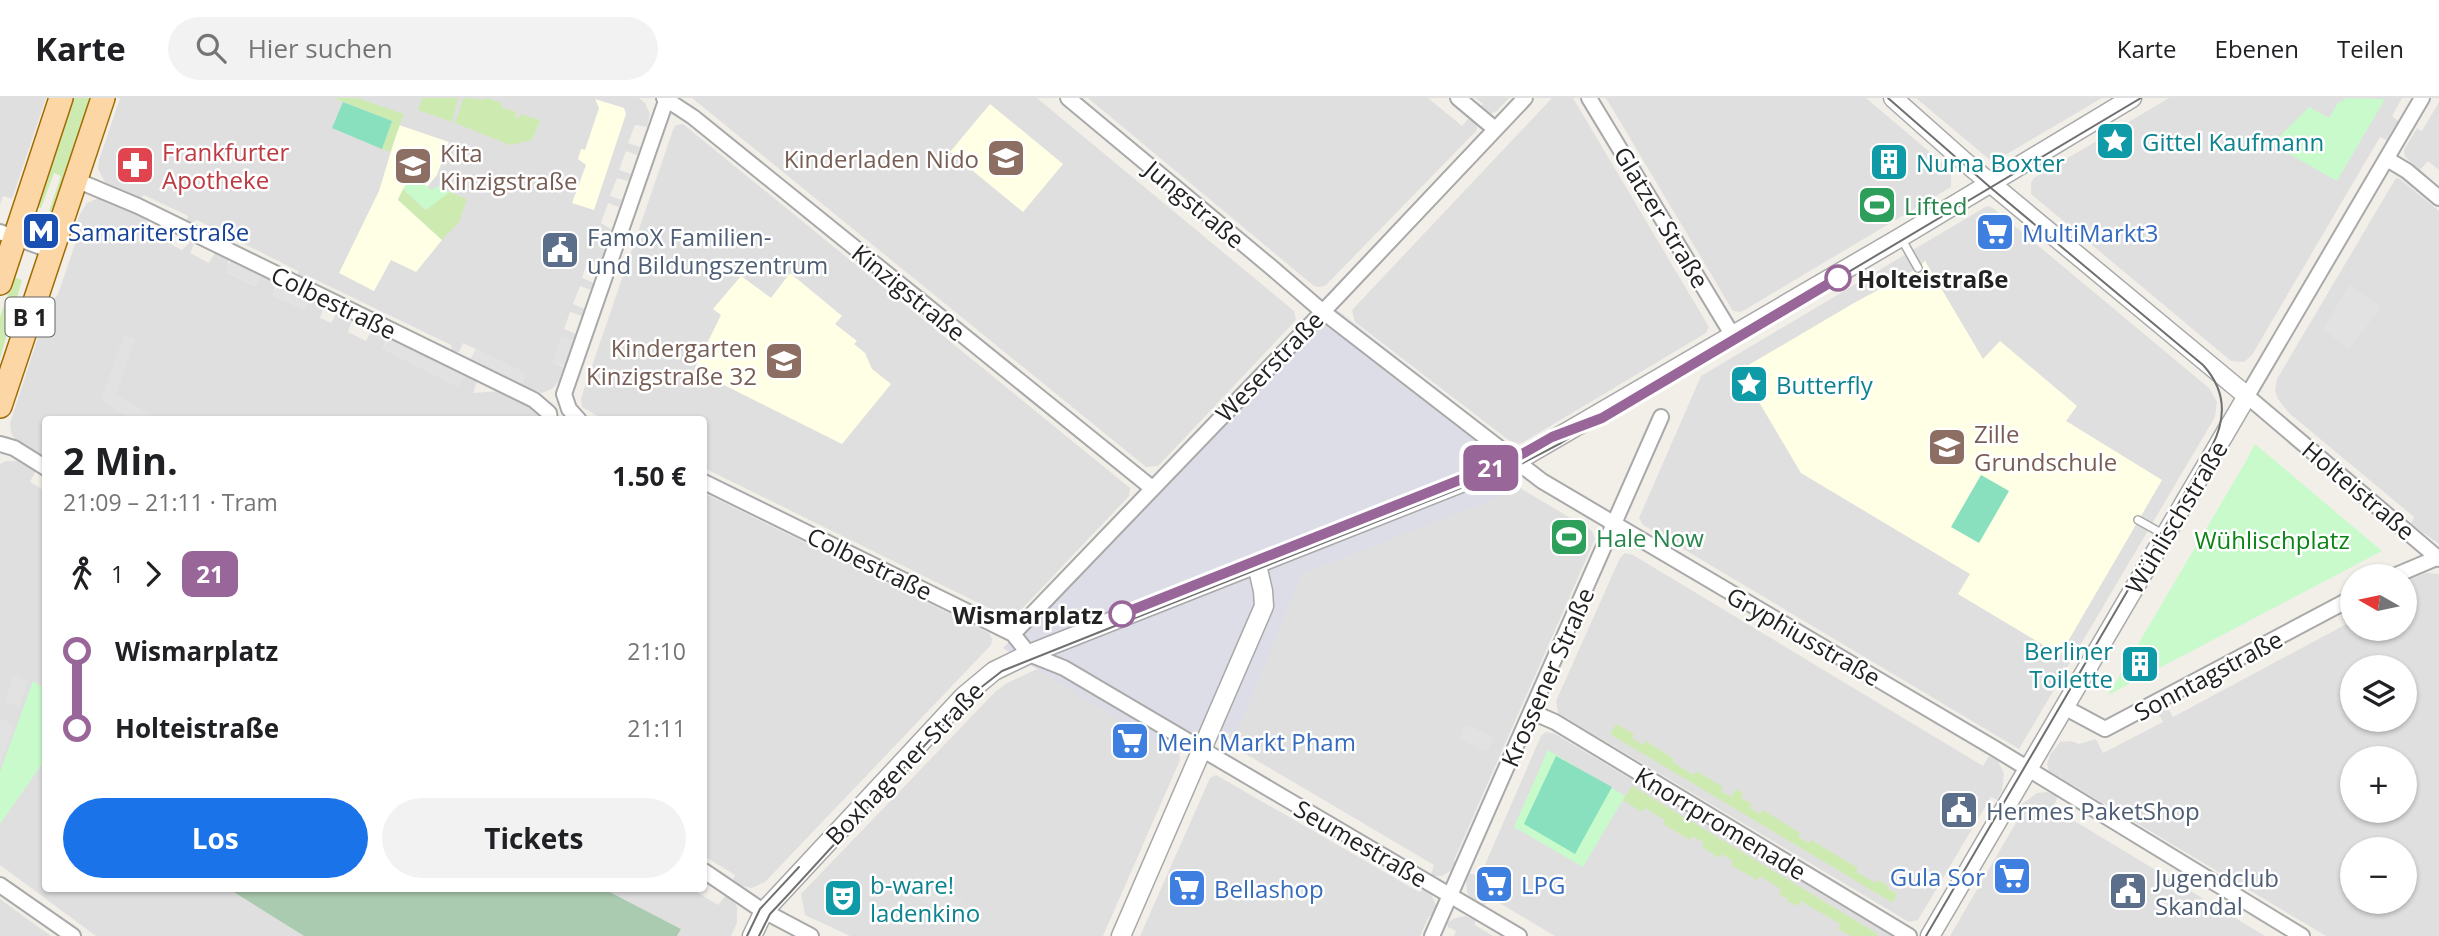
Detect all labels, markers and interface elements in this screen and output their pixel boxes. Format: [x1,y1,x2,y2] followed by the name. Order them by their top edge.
[168,17,658,80] search box
[35,26,126,71] text: Karte
[192,29,230,67] icon: search
[248,30,393,66] text: Hier suchen
[2117,32,2177,65] text: Karte
[2215,32,2299,65] text: Ebenen
[2337,32,2404,65] text: Teilen
[2094,120,2136,162] place icon: Gittel Kaufmann
[2142,125,2324,158] place label: Gittel Kaufmann
[162,135,289,196] place label: Frankfurter Apotheke
[440,136,577,197] place label: Kita Kinzigstraße
[985,137,1027,179] school or university icon: Kinderladen Nido
[1607,140,1717,294] street label: Glatzer Straße
[1868,141,1910,183] building icon: Numa Boxter
[784,142,979,175] place label: Kinderladen Nido
[114,144,156,186] pharmacy icon: Frankfurter Apotheke
[392,145,434,187] school or university icon: Kita Kinzigstraße
[1916,146,2065,179] place label: Numa Boxter
[1137,151,1252,255] street label: Jungstraße
[1856,184,1898,226] sports icon: Lifted
[1904,189,1967,222] place label: Lifted
[20,210,62,252] metro station icon: Samariterstraße
[1974,211,2016,253] supermarket icon: MultiMarkt3
[68,215,249,248] place label: Samariterstraße
[2022,216,2159,249] place label: MultiMarkt3
[587,220,828,281] place label: FamoX Familien- und Bildungszentrum
[539,229,581,271] public building icon: FamoX Familien- und Bildungszentrum
[845,236,973,348] street label: Kinzigstraße
[266,258,402,346] street label: Colbestraße
[1857,262,2008,295] place label: Holteistraße
[1825,265,1851,291] marker: Holteistraße
[5,298,54,336] road number: B 1
[1208,303,1330,429] street label: Weserstraße
[586,331,757,392] place label: Kindergarten Kinzigstraße 32
[763,340,805,382] school or university icon: Kindergarten Kinzigstraße 32
[1728,363,1770,405] place icon: Butterfly
[1776,368,1874,401] place label: Butterfly
[1974,417,2117,478] place label: Zille Grundschule
[1926,426,1968,468] school or university icon: Zille Grundschule
[2296,433,2422,547] street label: Holteistraße
[63,434,178,486] text: 2 Min.
[2117,434,2235,600] street label: Wühlischstraße
[1460,445,1522,491] line badge: 21
[1477,451,1505,484] text: 21
[612,458,686,494] text: 1.50 €
[63,486,278,518] text: 21:09 – 21:11 · Tram
[1548,516,1590,558] sports icon: Hale Now
[802,519,938,607] street label: Colbestraße
[1596,521,1704,554] place label: Hale Now
[2194,523,2350,556] park label: Wühlischplatz
[63,555,101,593] icon: walk
[134,555,172,593] icon: forward
[196,557,224,590] text: 21
[111,558,124,590] text: 1
[2340,564,2417,640] north arrow
[2340,564,2417,914] map controls
[1721,579,1887,693] street label: Gryphiusstraße
[1493,582,1601,772] street label: Krossener Straße
[952,598,1103,631] place label: Wismarplatz
[1109,601,1135,627] marker: Wismarplatz
[2128,622,2288,728] street label: Sonntagstraße
[115,633,278,669] text: Wismarplatz
[2024,634,2113,695] place label: Berliner Toilette
[627,635,686,667] text: 21:10
[2119,643,2161,685] building icon: Berliner Toilette
[2340,655,2417,732] button: layers
[818,674,990,852] street label: Boxhagener Straße
[115,710,279,746] text: Holteistraße
[627,712,686,744] text: 21:11
[1109,720,1151,762] supermarket icon: Mein Markt Pham
[1157,725,1356,758] place label: Mein Markt Pham
[2340,746,2417,823] button: +
[1629,759,1813,887] street label: Knorrpromenade
[1938,789,1980,831] public building icon: Hermes PaketShop
[1288,792,1434,894] street label: Seumestraße
[1986,794,2200,827] place label: Hermes PaketShop
[63,798,368,878] button: Los
[382,798,686,878] button: Tickets
[2340,837,2417,914] button: −
[1991,855,2033,897] supermarket icon: Gula Sor
[1890,860,1985,893] place label: Gula Sor
[2153,861,2279,922] place label: Jugendclub Skandal
[1473,863,1515,905] supermarket icon: LPG
[1166,867,1208,909] supermarket icon: Bellashop
[870,868,980,929] place label: b-ware! ladenkino
[1521,868,1565,901] place label: LPG
[2107,870,2149,912] public building icon: Jugendclub Skandal
[1214,872,1324,905] place label: Bellashop
[822,877,864,919] theatre icon: b-ware! ladenkino

